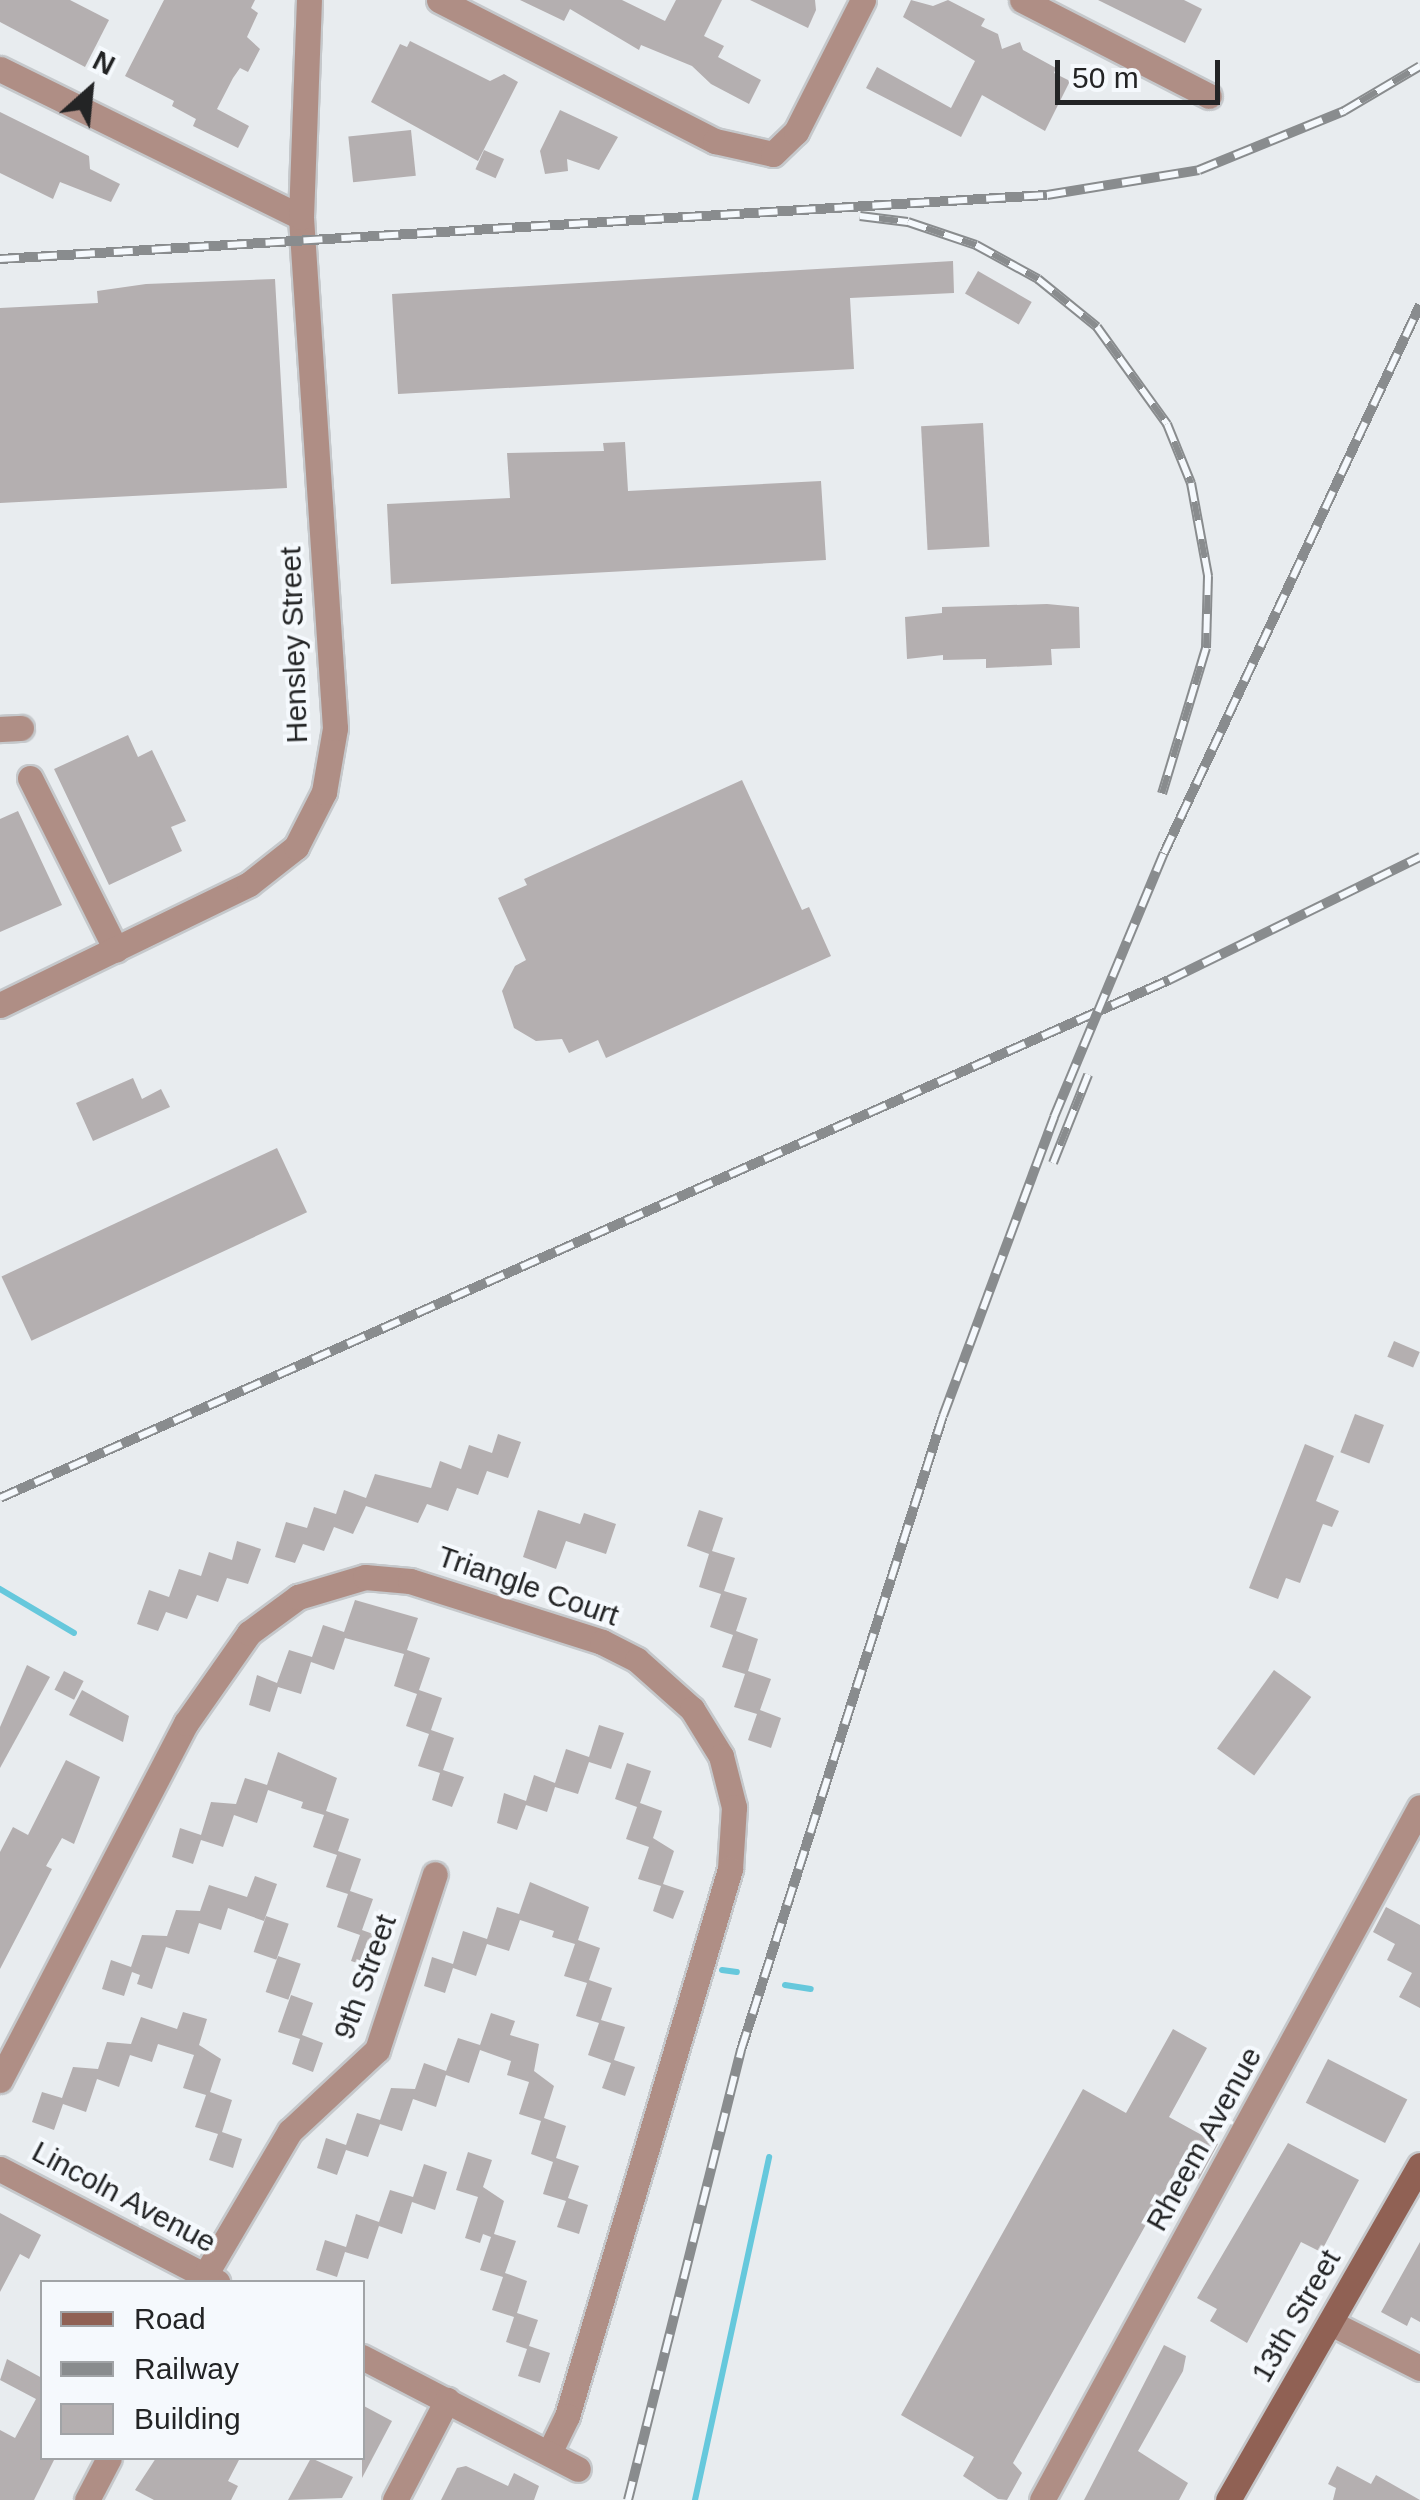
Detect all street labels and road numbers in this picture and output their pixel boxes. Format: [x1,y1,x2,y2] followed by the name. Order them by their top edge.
[273,546,315,744] street label: Hensley Street
[433,1538,623,1634] street label: Triangle Court
[326,1910,404,2044] street label: 9th Street
[1138,2040,1270,2238] street label: Rheem Avenue
[25,2133,223,2261] street label: Lincoln Avenue
[1244,2243,1348,2389] street label: 13th Street

